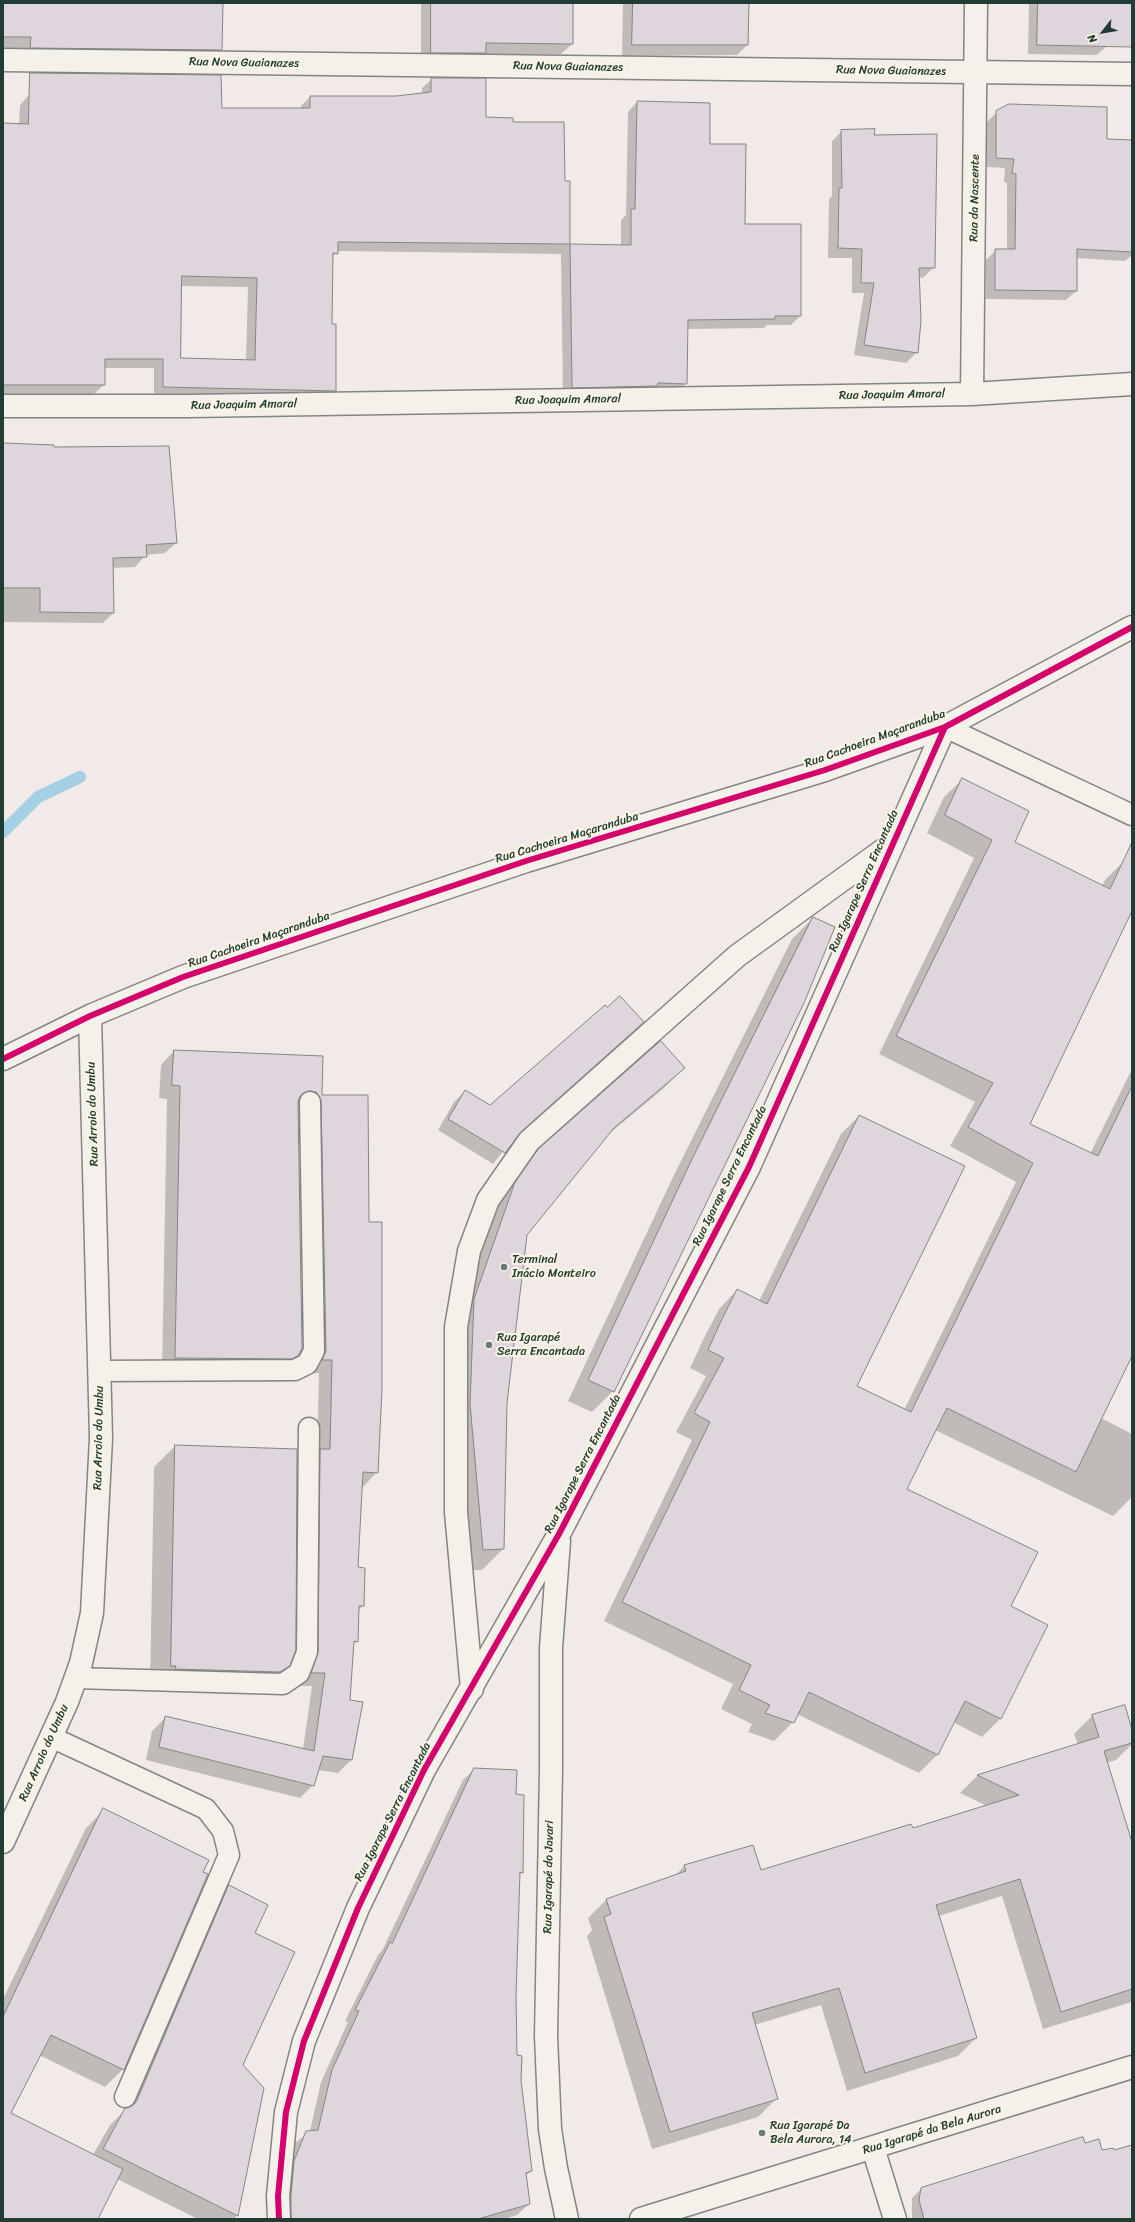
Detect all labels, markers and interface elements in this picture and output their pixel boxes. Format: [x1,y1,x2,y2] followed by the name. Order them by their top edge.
[1083,12,1123,52] north arrow
[1082,30,1102,47] text: N
[189,55,299,71] street label: Rua Nova Guaianazes
[513,59,623,75] street label: Rua Nova Guaianazes
[836,63,946,79] street label: Rua Nova Guaianazes
[967,154,983,242] street label: Rua da Nascente
[839,387,945,403] street label: Rua Joaquim Amaral
[515,392,621,408] street label: Rua Joaquim Amaral
[191,397,297,413] street label: Rua Joaquim Amaral
[803,707,947,771] street label: Rua Cachoeira Maçaranduba
[826,808,902,954] street label: Rua Igarape Serra Encantada
[494,809,640,867] street label: Rua Cachoeira Maçaranduba
[186,909,332,971] street label: Rua Cachoeira Maçaranduba
[84,1061,102,1167] street label: Rua Arroio do Umbu
[690,1104,770,1248] street label: Rua Igarape Serra Encantada
[512,1253,596,1281] place label: Terminal Inácio Monteiro
[499,1262,509,1272] marker: Terminal Inácio Monteiro
[497,1331,585,1359] place label: Rua Igarapé Serra Encantada
[484,1340,494,1350] marker: Rua Igarapé Serra Encantada
[91,1386,107,1490] street label: Rua Arroio do Umbu
[542,1392,624,1536] street label: Rua Igarape Serra Encantada
[16,1702,72,1804] street label: Rua Arroio do Umbu
[352,1740,434,1884] street label: Rua Igarape Serra Encantada
[541,1820,557,1934] street label: Rua Igarapé do Javari
[861,2102,1003,2158] street label: Rua Igarapé da Bela Aurora
[770,2119,852,2147] place label: Rua Igarapé Da Bela Aurora, 14
[757,2128,767,2138] marker: Rua Igarapé Da Bela Aurora, 14

